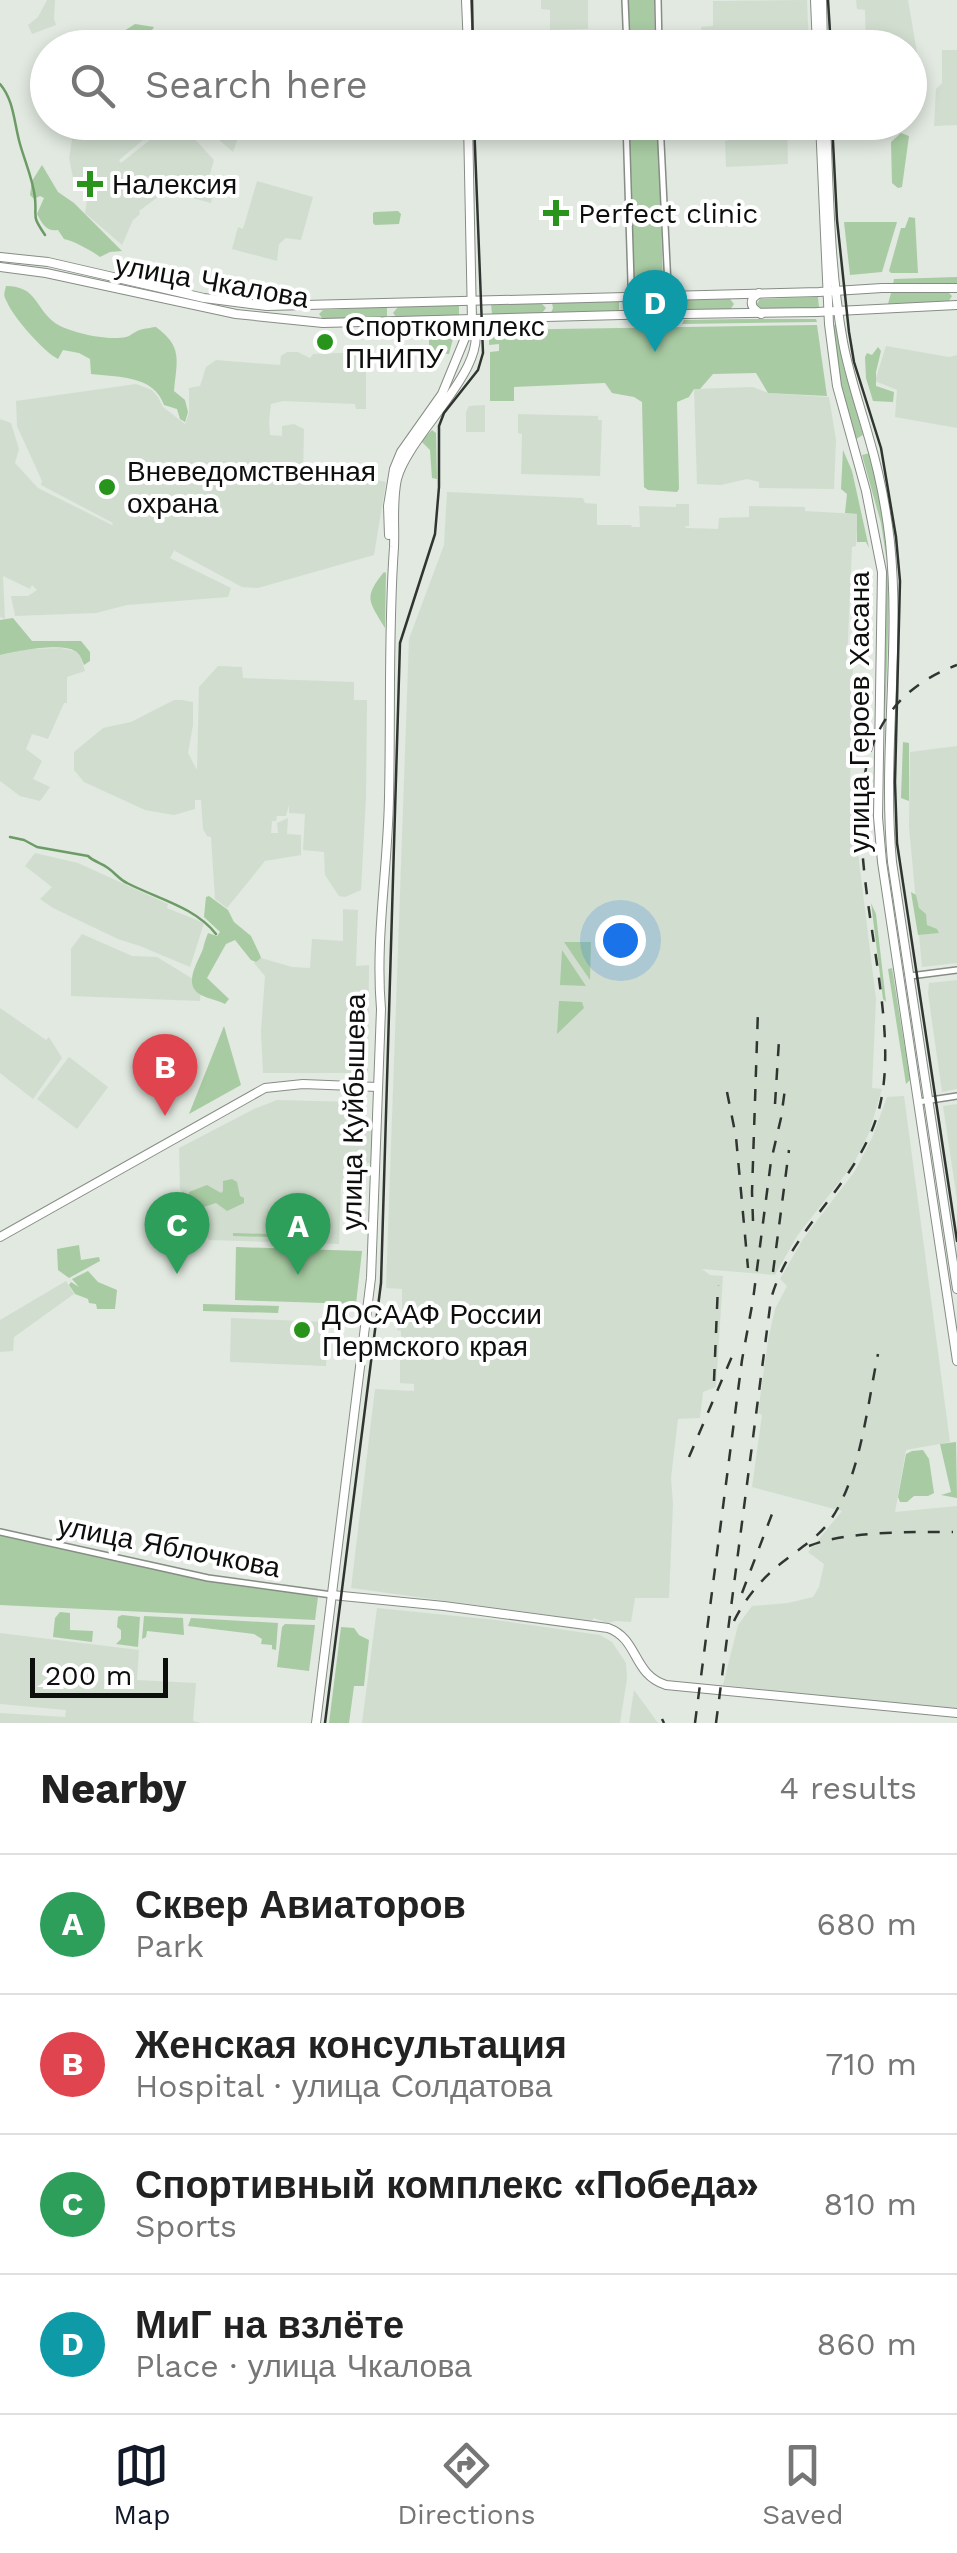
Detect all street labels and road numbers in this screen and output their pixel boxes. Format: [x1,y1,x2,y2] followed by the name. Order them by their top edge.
[113,248,312,315] street label: улица Чкалова
[843,571,876,853] street label: улица Героев Хасана
[335,993,372,1231] street label: улица Куйбышева
[55,1509,283,1584] street label: улица Яблочкова

